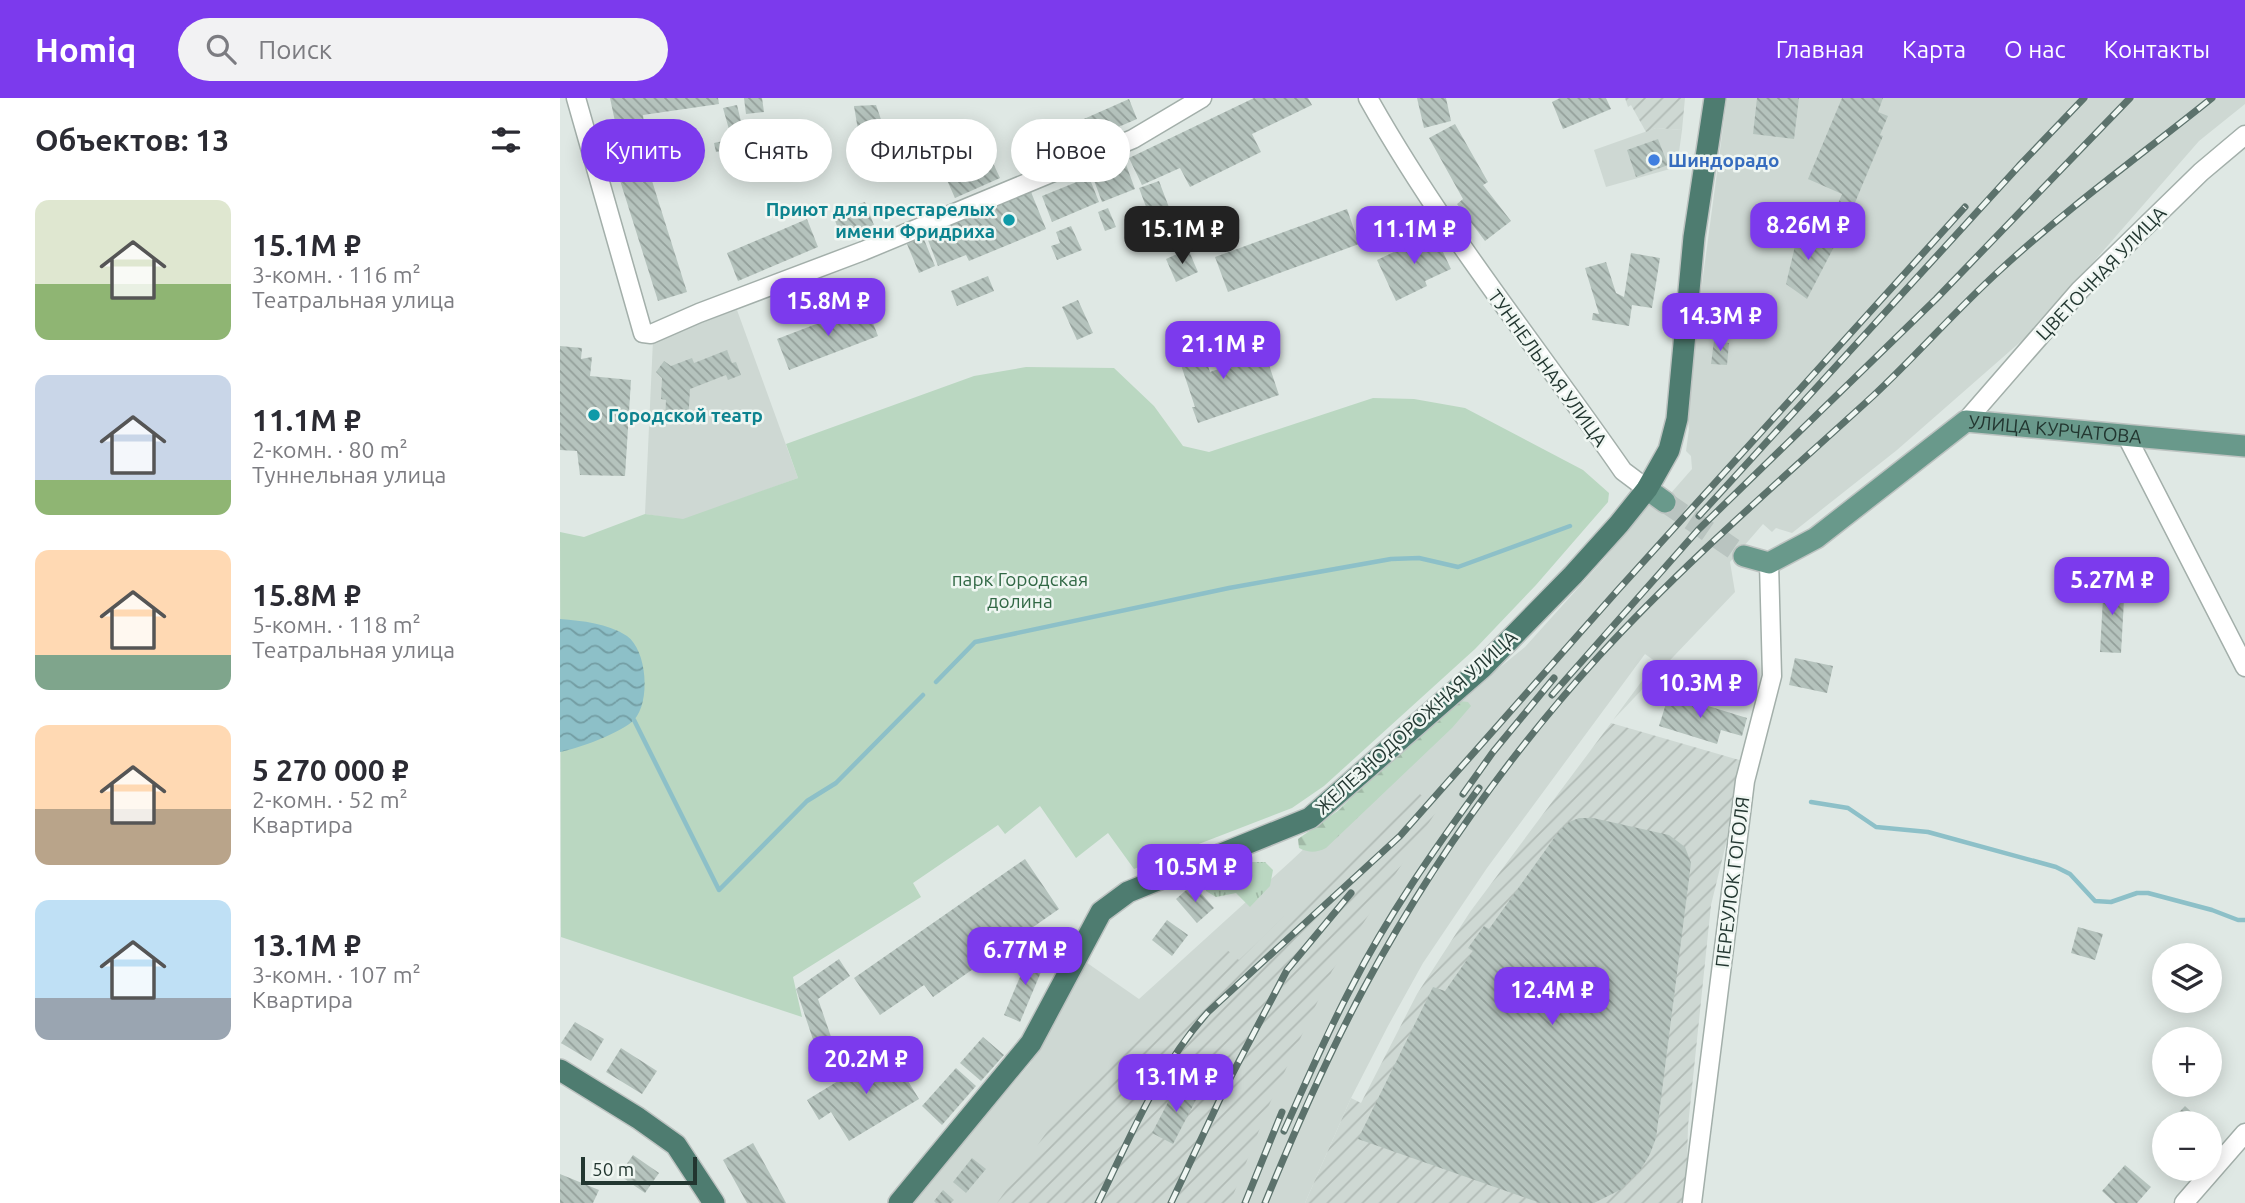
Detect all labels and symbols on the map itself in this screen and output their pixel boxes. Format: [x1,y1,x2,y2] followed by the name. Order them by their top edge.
[1668,149,1779,171] place label: Шиндорадо
[1646,152,1662,168] marker: Шиндорадо
[766,198,996,242] place label: Приют для престарелых имени Фридриха
[2031,201,2171,344] street label: ЦВЕТОЧНАЯ УЛИЦА
[1743,202,1873,262] pin: 8.26M ₽
[1117,206,1247,266] pin: 15.1M ₽
[1349,206,1479,266] pin: 11.1M ₽
[1001,212,1017,228] marker: Приют для престарелых имени Фридриха
[763,278,893,338] pin: 15.8M ₽
[1484,285,1613,451] street label: ТУННЕЛЬНАЯ УЛИЦА
[1655,294,1785,353] pin: 14.3M ₽
[1158,322,1288,381] pin: 21.1M ₽
[608,404,763,426] place label: Городской театр
[586,407,602,423] marker: Городской театр
[1968,410,2143,448] street label: УЛИЦА КУРЧАТОВА
[2047,558,2177,617] pin: 5.27M ₽
[952,568,1088,612] park label: парк Городская долина
[1311,625,1522,818] street label: ЖЕЛЕЗНОДОРОЖНАЯ УЛИЦА
[1635,660,1765,720] pin: 10.3M ₽
[1711,795,1753,969] street label: ПЕРЕУЛОК ГОГОЛЯ
[1130,844,1260,904] pin: 10.5M ₽
[960,928,1090,987] pin: 6.77M ₽
[1487,968,1617,1027] pin: 12.4M ₽
[801,1037,931,1096] pin: 20.2M ₽
[1111,1054,1241,1114] pin: 13.1M ₽
[581,1154,696,1186] scale bar

